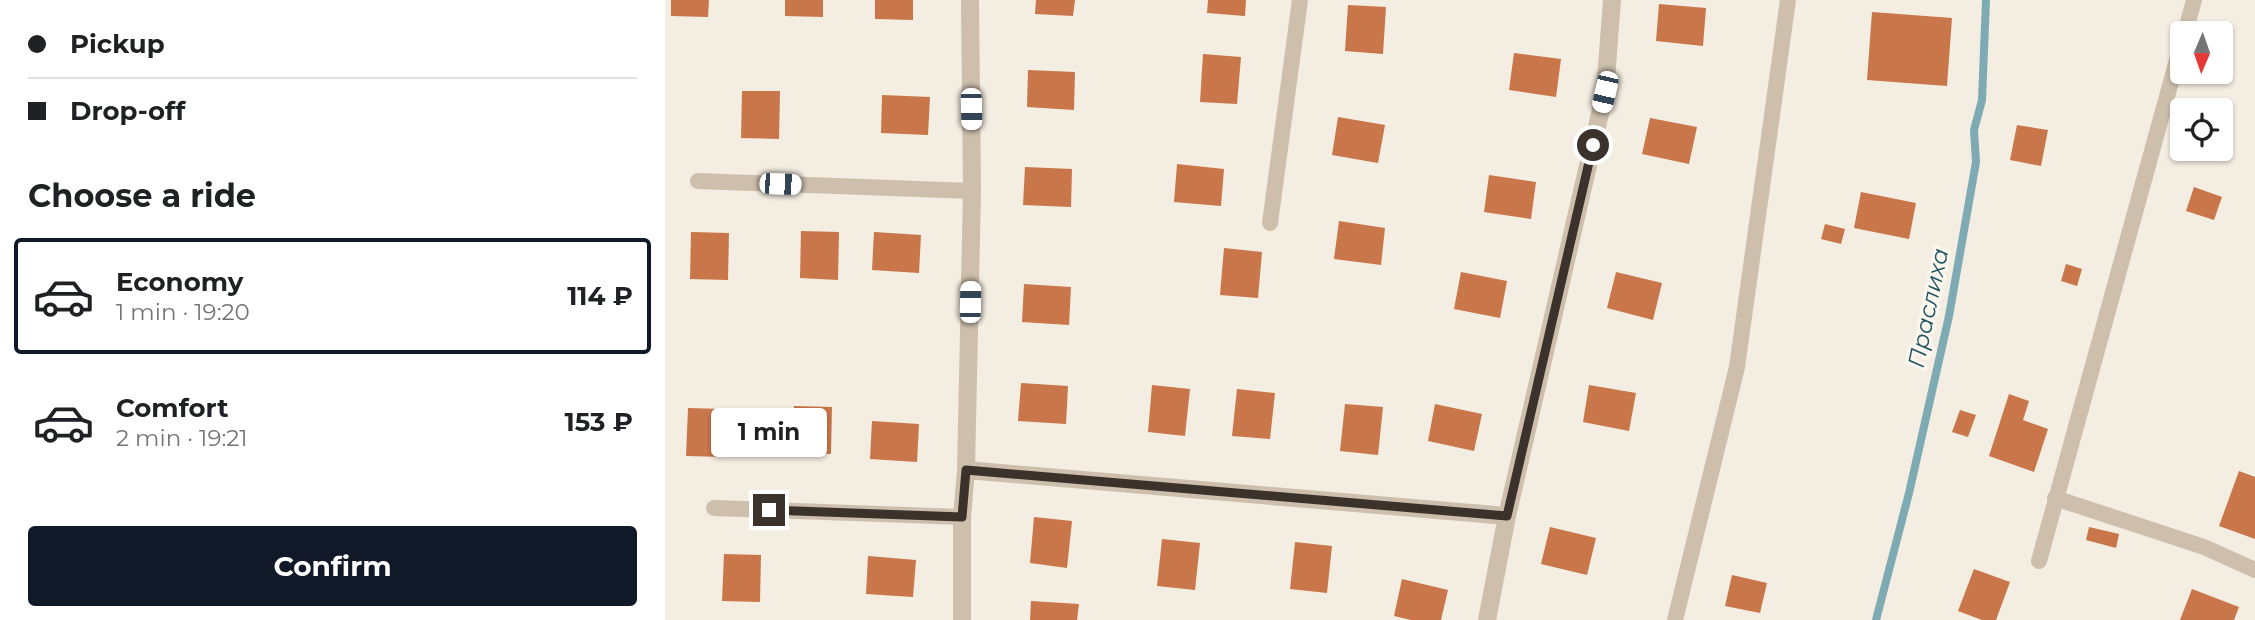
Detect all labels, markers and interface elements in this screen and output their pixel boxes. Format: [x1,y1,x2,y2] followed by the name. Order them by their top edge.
[2170,21,2233,84] north arrow
[2170,21,2233,161] map controls
[70,28,165,60] text: Pickup
[1591,69,1620,115] car
[961,88,982,130] car
[70,95,185,127] text: Drop-off
[2170,98,2233,161] button: locate
[1577,129,1609,161] route start
[759,173,802,195] car
[28,176,256,215] text: Choose a ride
[1902,246,1954,370] water label: Праслиха
[32,265,95,328] icon: car
[116,266,243,298] text: Economy
[567,280,633,312] text: 114 ₽
[960,281,981,323] car
[116,298,250,326] text: 1 min · 19:20
[32,391,95,454] icon: car
[116,392,228,424] text: Comfort
[565,406,633,438] text: 153 ₽
[711,408,827,458] callout: 1 min
[738,418,800,446] text: 1 min
[116,424,248,452] text: 2 min · 19:21
[753,494,785,526] route end
[28,526,637,606] button: Confirm

